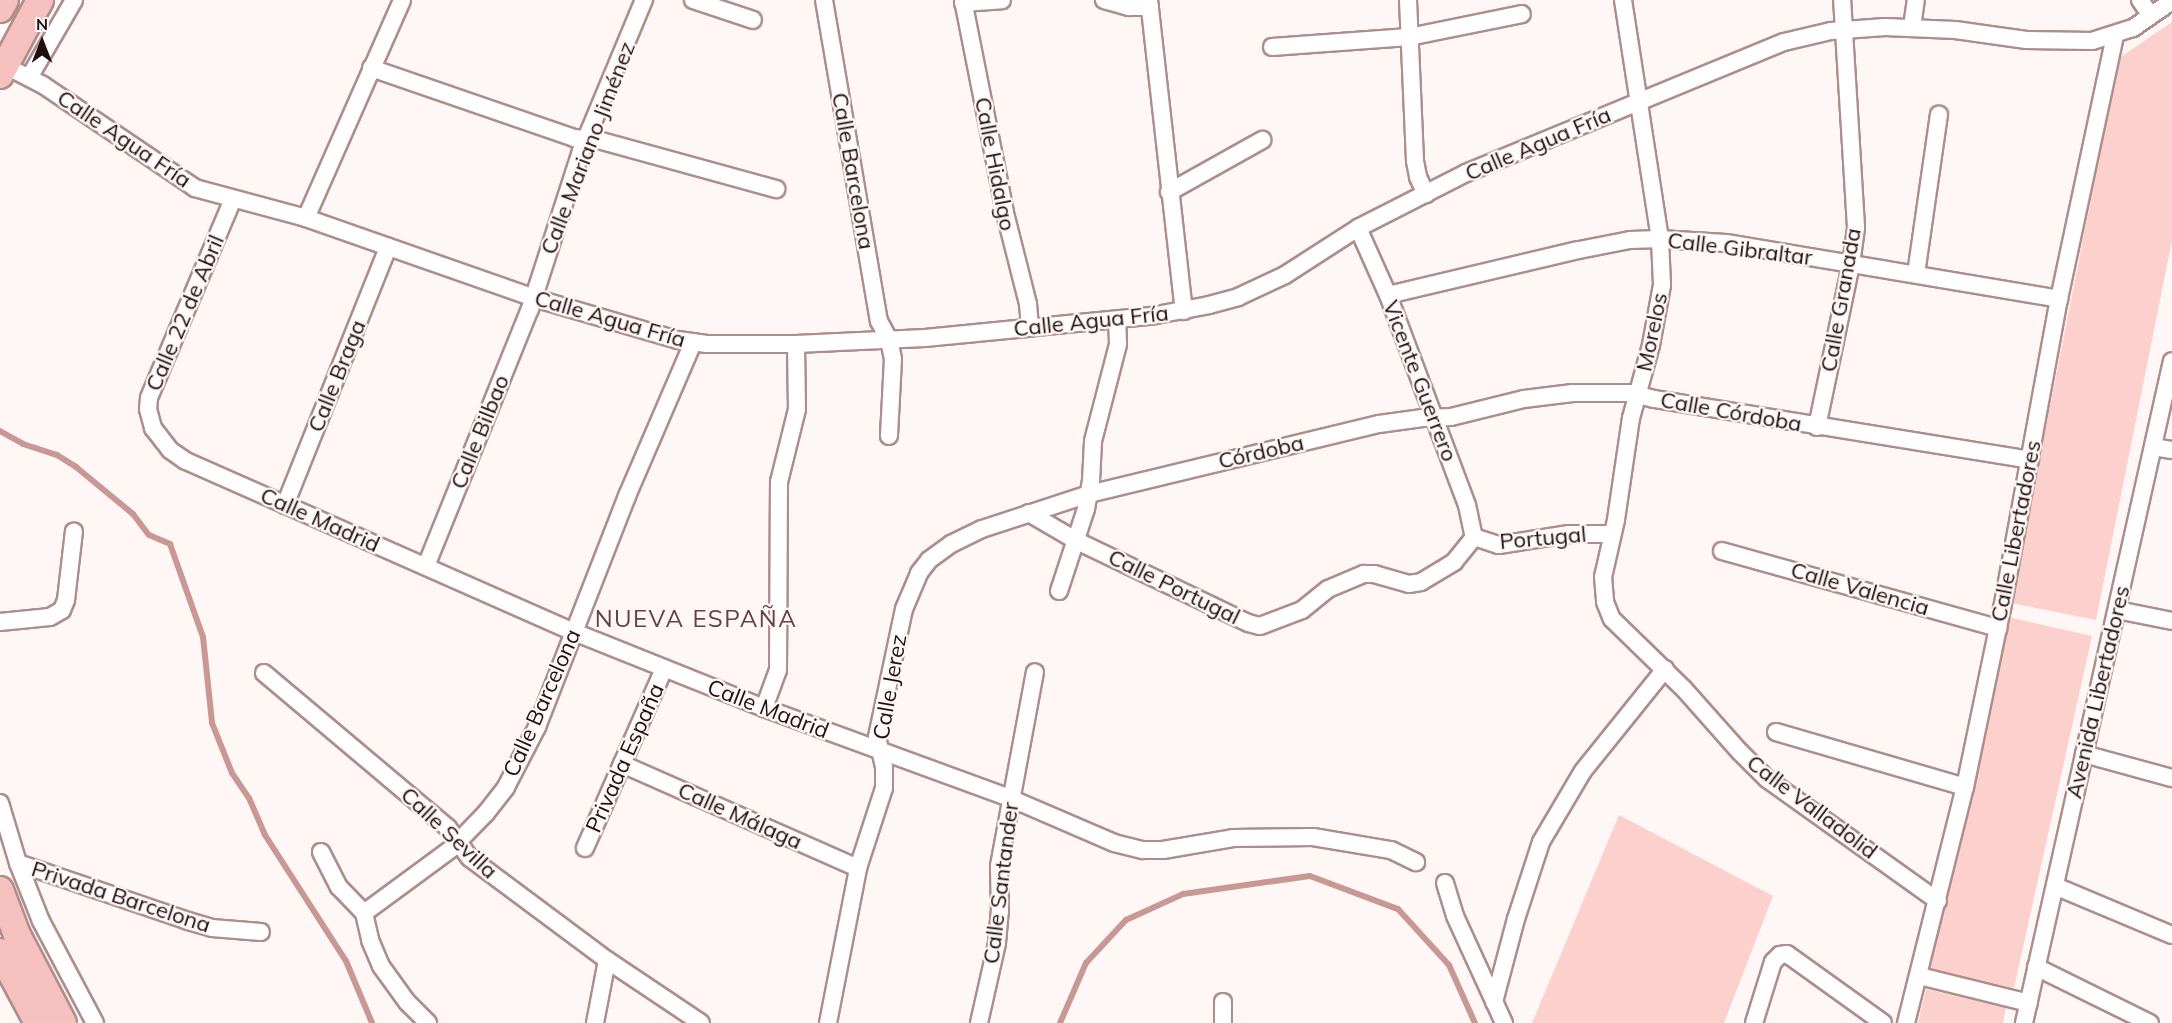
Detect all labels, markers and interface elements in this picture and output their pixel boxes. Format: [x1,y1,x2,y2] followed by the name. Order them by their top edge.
[12,12,72,72] north arrow
[36,14,48,34] text: N
[535,38,641,258] street label: Calle Mariano Jiménez
[52,85,196,193] street label: Calle Agua Fría
[826,91,880,251] street label: Calle Barcelona
[969,95,1021,233] street label: Calle Hidalgo
[1461,101,1615,187] street label: Calle Agua Fría
[1815,226,1867,374] street label: Calle Granada
[1666,227,1814,271] street label: Calle Gibraltar
[140,231,230,395] street label: Calle 22 de Abril
[532,285,688,353] street label: Calle Agua Fría
[1631,290,1673,374] street label: Morelos
[1377,297,1463,465] street label: Vicente Guerrero
[1012,300,1170,342] street label: Calle Agua Fría
[303,316,371,436] street label: Calle Braga
[445,371,515,493] street label: Calle Bilbao
[1658,387,1804,437] street label: Calle Córdoba
[1216,429,1306,475] street label: Córdoba
[1985,438,2047,624] street label: Calle Libertadores
[256,482,384,558] street label: Calle Madrid
[1498,521,1588,555] street label: Portugal
[1104,544,1244,630] street label: Calle Portugal
[1788,557,1932,621] street label: Calle Valencia
[2061,583,2135,801] street label: Avenida Libertadores
[595,605,797,633] district label: NUEVA ESPAÑA
[498,625,586,781] street label: Calle Barcelona
[868,632,912,742] street label: Calle Jerez
[704,674,832,744] street label: Calle Madrid
[580,679,670,837] street label: Privada España
[1742,749,1882,865] street label: Calle Valladolid
[674,777,806,855] street label: Calle Málaga
[395,782,503,884] street label: Calle Sevilla
[978,801,1024,965] street label: Calle Santander
[28,856,214,938] street label: Privada Barcelona

